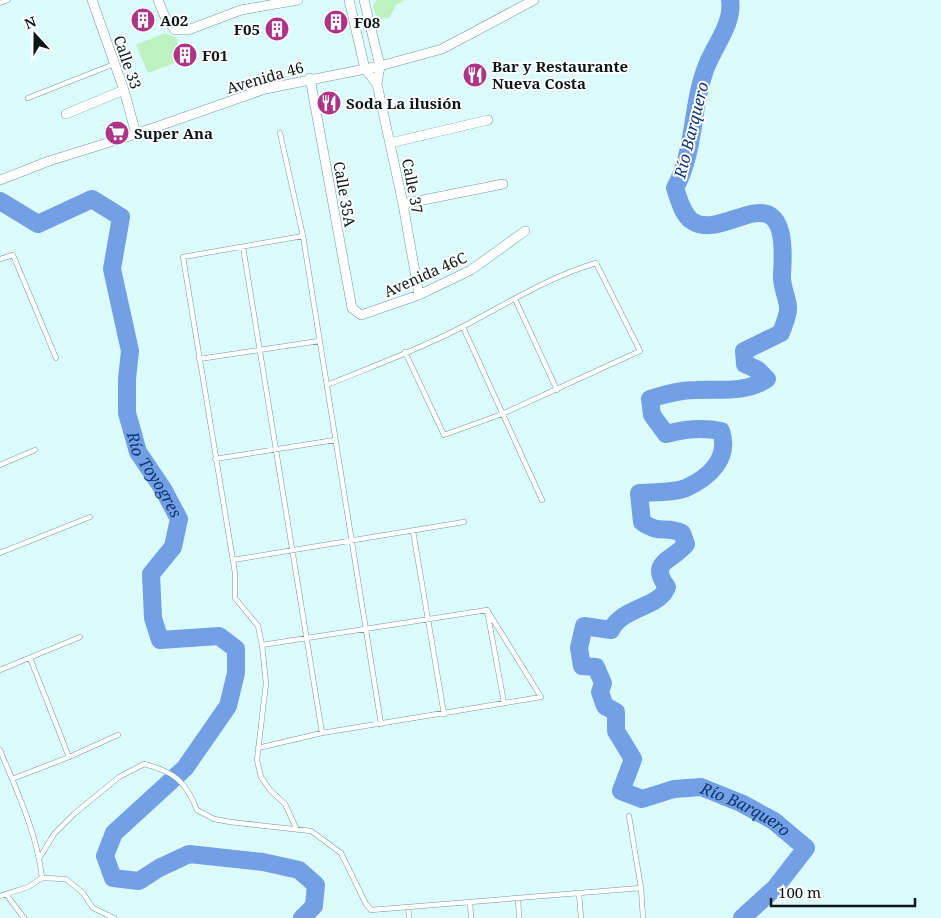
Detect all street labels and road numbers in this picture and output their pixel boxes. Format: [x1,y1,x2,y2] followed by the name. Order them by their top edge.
[109,32,147,92] street label: Calle 33
[224,56,306,98] street label: Avenida 46
[398,157,428,215] street label: Calle 37
[329,160,361,229] street label: Calle 35A
[381,247,469,301] street label: Avenida 46C

